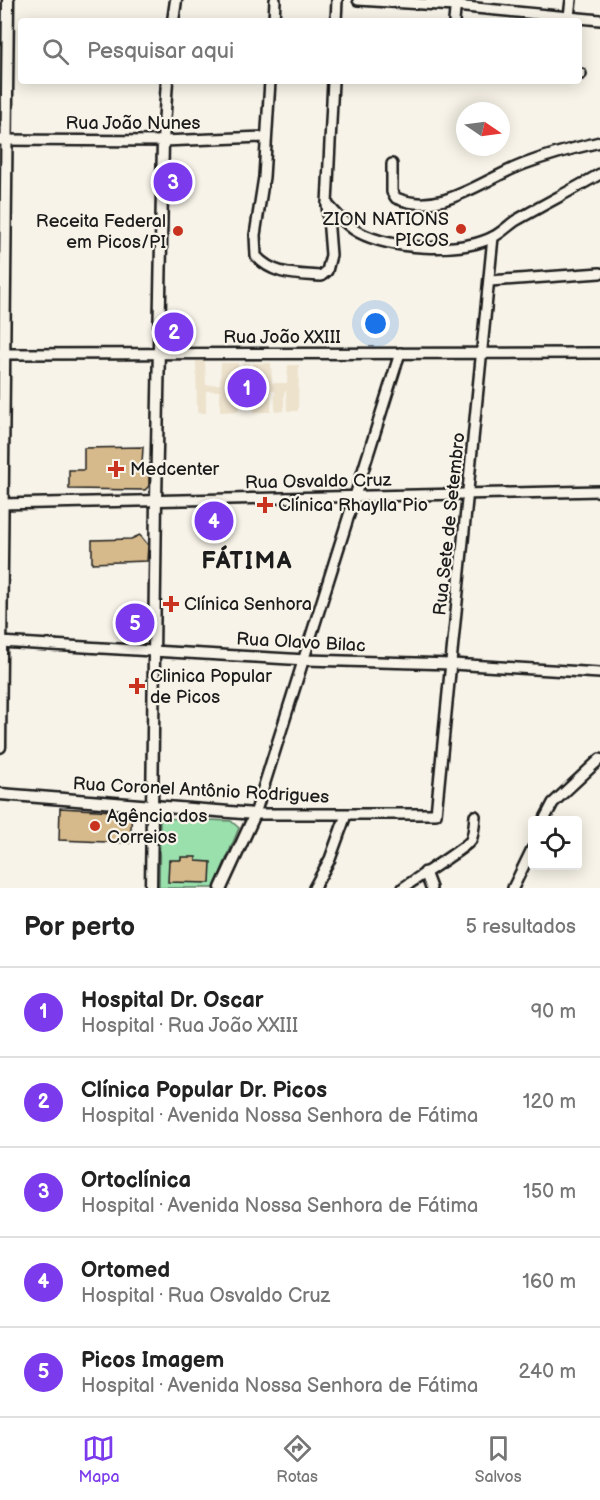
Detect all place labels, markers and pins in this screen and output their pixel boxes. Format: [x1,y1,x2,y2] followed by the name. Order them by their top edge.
[154,160,192,204] pin: 3
[322,209,449,251] place label: ZION NATIONS PICOS
[36,211,166,253] place label: Receita Federal em Picos/PI
[454,222,468,236] marker: ZION NATIONS PICOS
[171,224,185,238] marker: Receita Federal em Picos/PI
[154,310,194,354] pin: 2
[228,366,266,410] pin: 1
[130,459,220,480] place label: Medcenter
[107,460,125,478] marker: Medcenter
[278,495,428,516] place label: Clínica Rhaylla Pio
[256,496,274,514] marker: Clínica Rhaylla Pio
[194,498,234,544] pin: 4
[184,594,312,615] place label: Clínica Senhora
[162,595,180,613] marker: Clínica Senhora
[116,600,154,646] pin: 5
[150,666,272,708] place label: Clinica Popular de Picos
[128,677,146,695] marker: Clinica Popular de Picos
[107,806,207,848] place label: Agência dos Correios
[88,819,102,833] marker: Agência dos Correios

